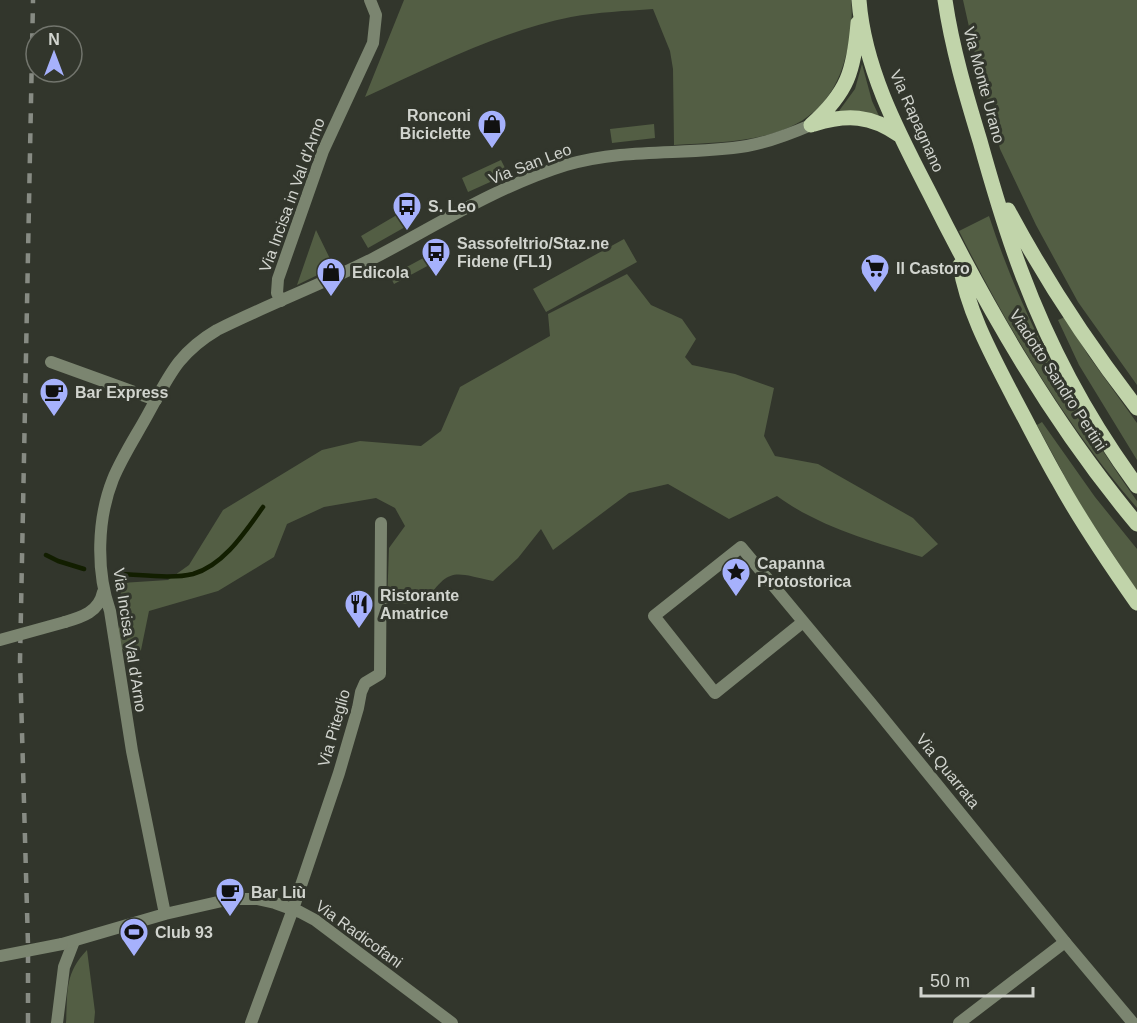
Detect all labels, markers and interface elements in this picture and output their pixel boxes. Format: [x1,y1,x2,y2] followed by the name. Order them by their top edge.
[24,24,84,84] north arrow
[960,25,1008,145] street label: Via Monte Urano
[48,31,60,48] text: N
[887,67,947,175] street label: Via Rapagnano
[400,107,471,142] place label: Ronconi Biciclette
[476,108,508,150] shop icon: Ronconi Biciclette
[256,116,328,274] street label: Via Incisa in Val d'Arno
[486,140,574,188] street label: Via San Leo
[391,190,423,232] bus stop icon: S. Leo
[428,198,476,215] place label: S. Leo
[457,235,609,270] place label: Sassofeltrio/Staz.ne Fidene (FL1)
[420,236,452,278] bus stop icon: Sassofeltrio/Staz.ne Fidene (FL1)
[859,252,891,294] supermarket icon: Il Castoro
[315,256,347,298] shop icon: Edicola
[896,260,970,277] place label: Il Castoro
[352,264,409,281] place label: Edicola
[1006,306,1110,454] street label: Viadotto Sandro Pertini
[38,376,70,418] cafe icon: Bar Express
[75,384,168,401] place label: Bar Express
[757,555,851,590] place label: Capanna Protostorica
[720,556,752,598] place icon: Capanna Protostorica
[110,567,150,713] street label: Via Incisa Val d'Arno
[380,587,459,622] place label: Ristorante Amatrice
[343,588,375,630] restaurant icon: Ristorante Amatrice
[315,687,353,769] street label: Via Piteglio
[913,731,983,812] street label: Via Quarrata
[214,876,246,918] cafe icon: Bar Liù
[251,884,306,901] place label: Bar Liù
[312,897,406,971] street label: Via Radicofani
[118,916,150,958] sports icon: Club 93
[155,924,213,941] place label: Club 93
[921,960,1034,998] scale bar
[930,971,970,991] text: 50 m

